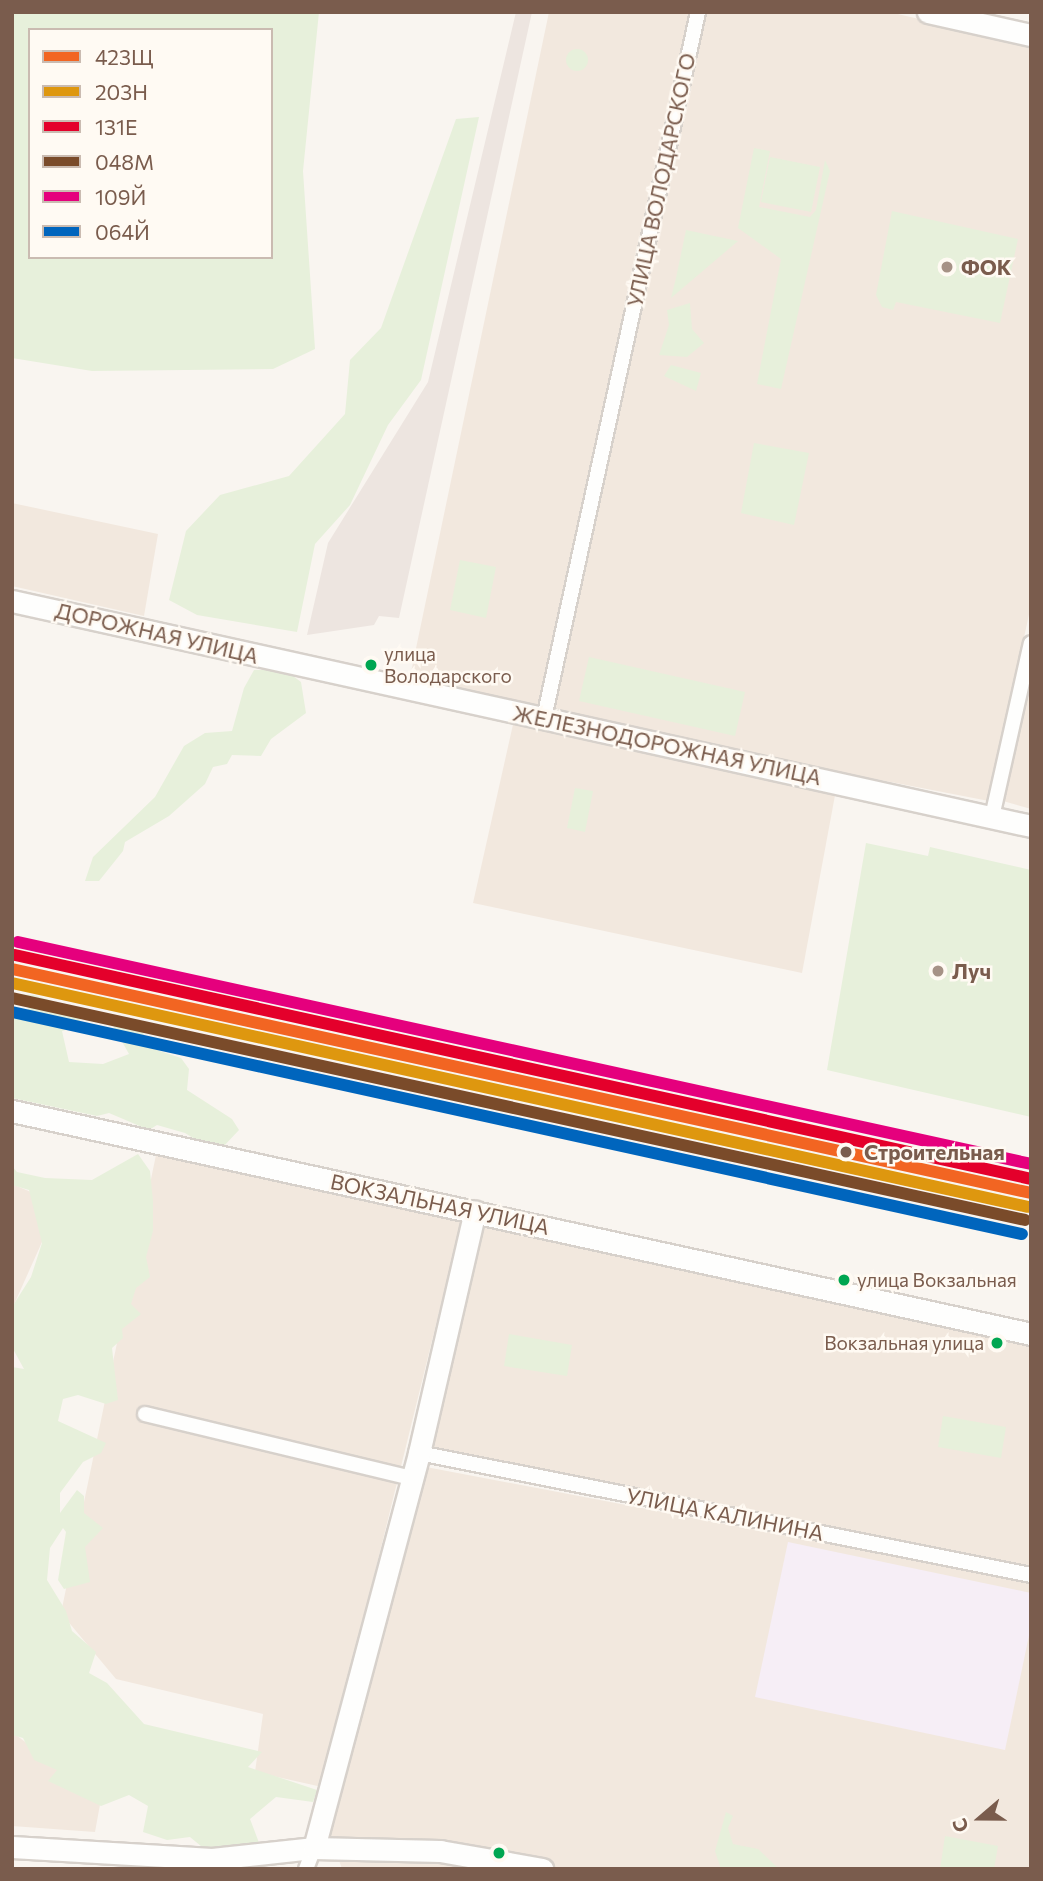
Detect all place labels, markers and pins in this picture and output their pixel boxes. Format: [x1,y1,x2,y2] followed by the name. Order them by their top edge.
[961,254,1012,280] place label: ФОК
[939,259,955,275] marker: ФОК
[384,643,512,687] place label: улица Володарского
[364,658,378,672] marker: улица Володарского
[952,958,991,984] place label: Луч
[930,963,946,979] marker: Луч
[864,1139,1005,1165] place label: Строительная
[834,1140,858,1164] marker: Строительная
[857,1269,1017,1291] place label: улица Вокзальная
[837,1273,851,1287] marker: улица Вокзальная
[824,1332,984,1354] place label: Вокзальная улица
[990,1336,1004,1350] marker: Вокзальная улица
[492,1846,506,1860] unlabelled marker

